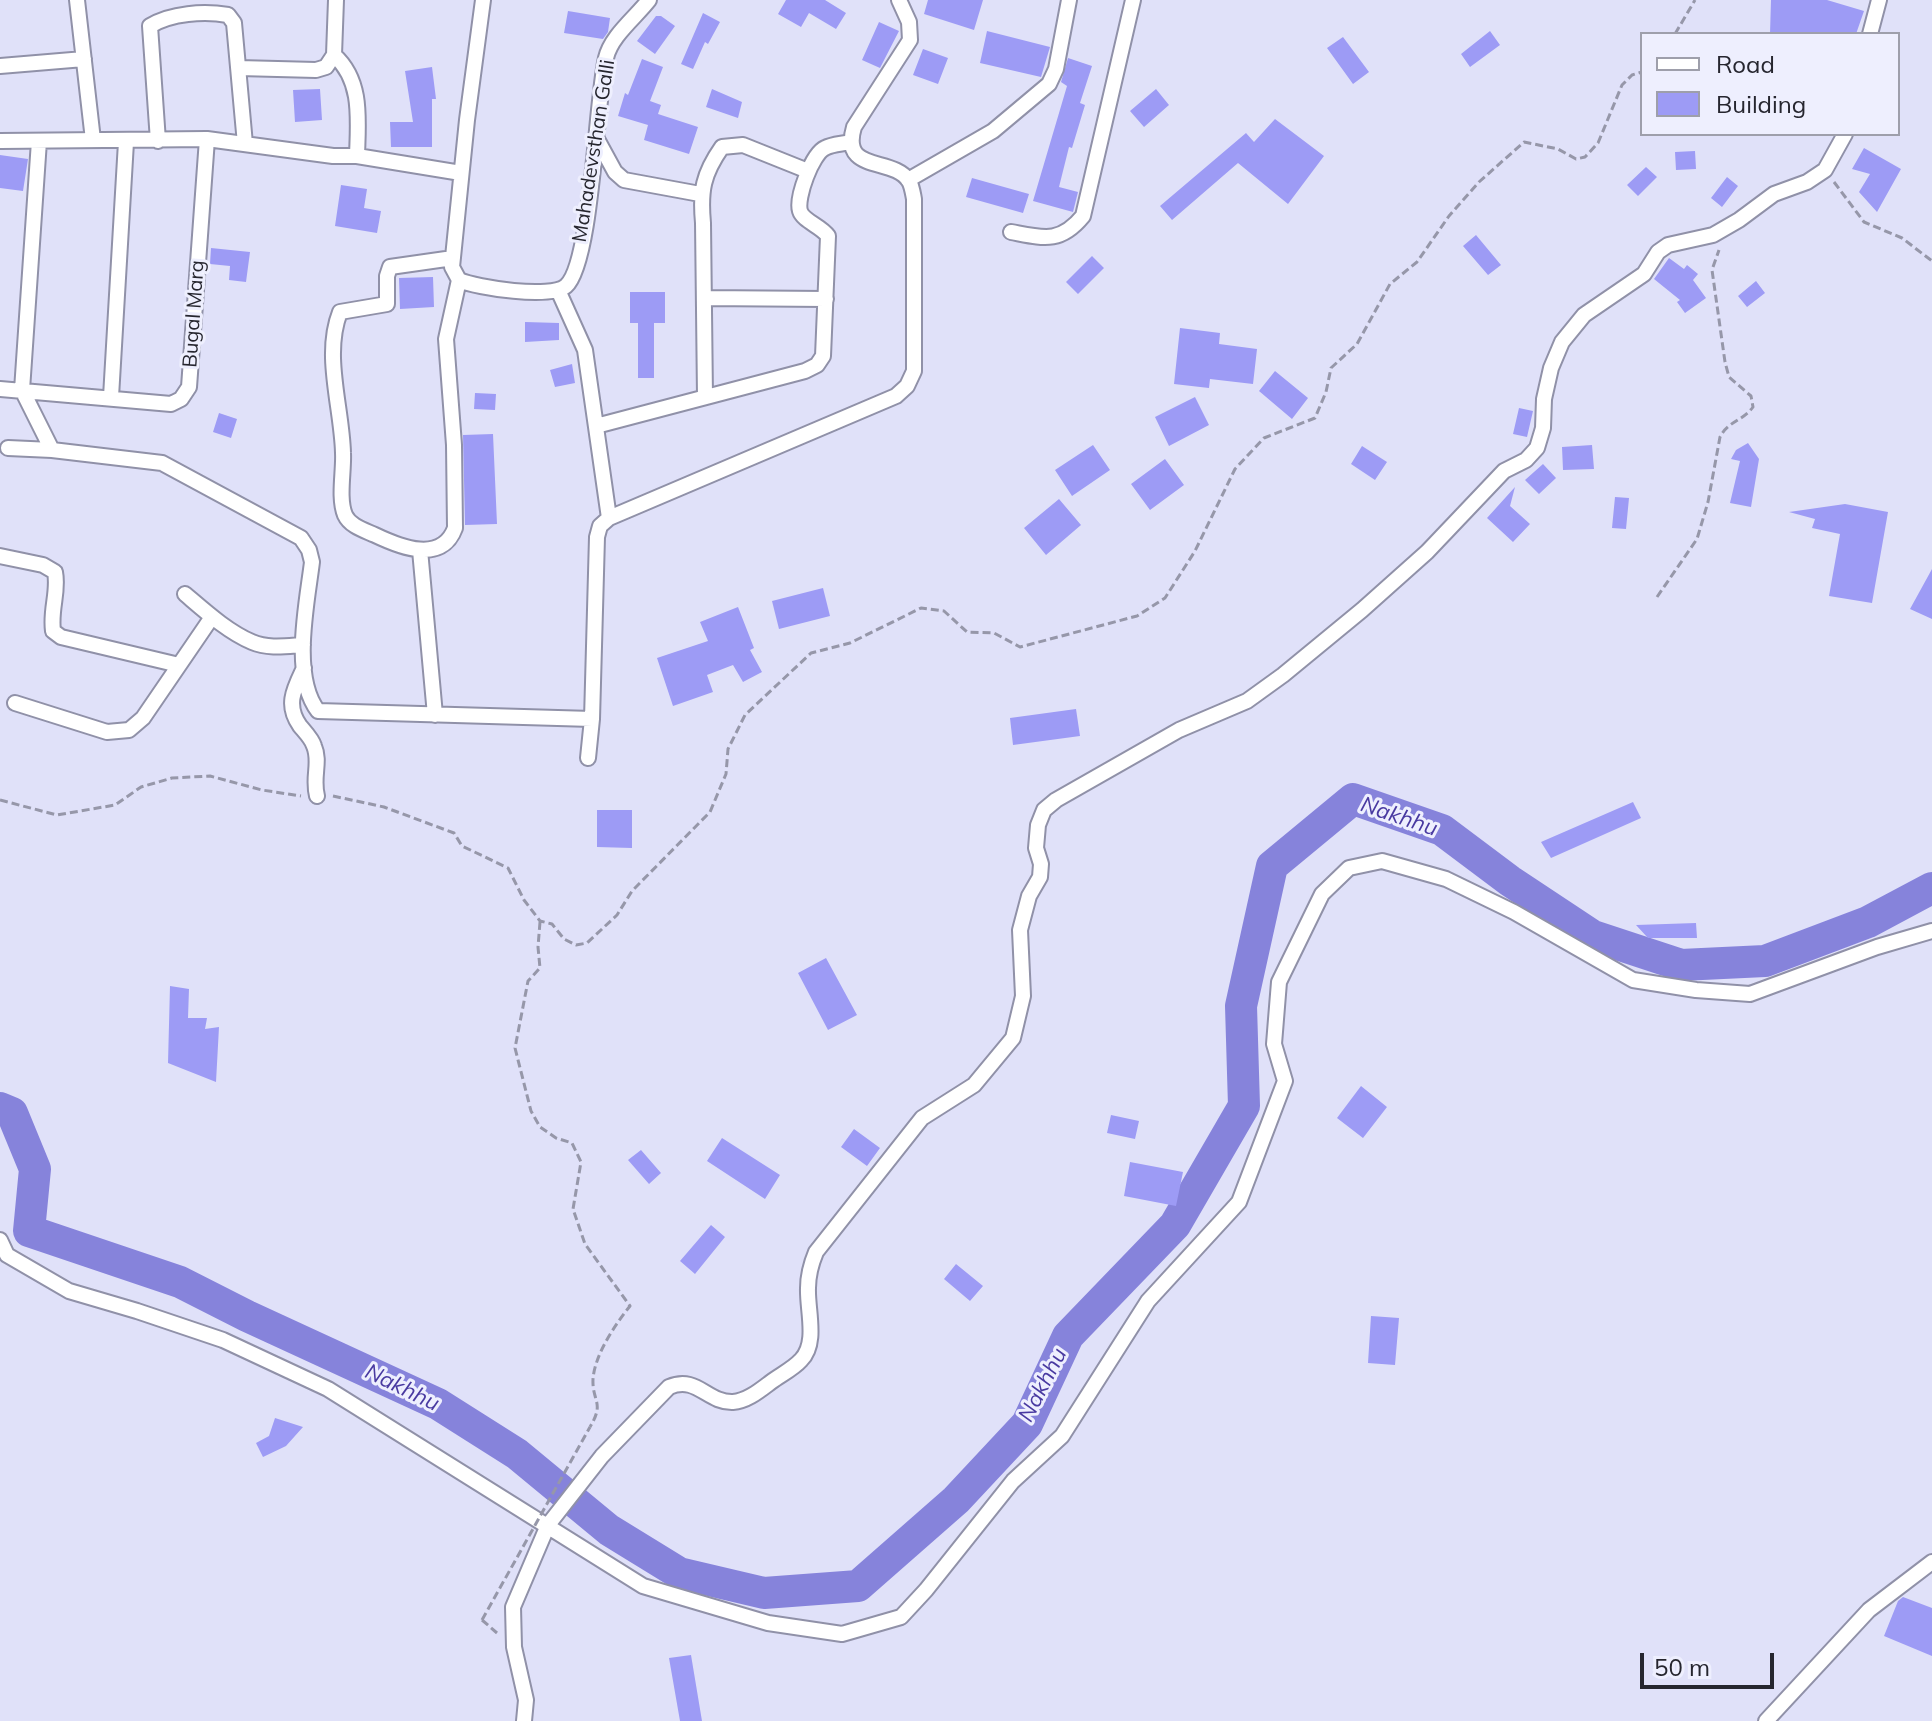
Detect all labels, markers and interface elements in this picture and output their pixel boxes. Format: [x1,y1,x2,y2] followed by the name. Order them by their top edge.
[1640,32,1900,136] legend
[1716,49,1775,79] text: Road
[568,58,620,244] street label: Mahadevsthan Galli
[1716,89,1806,119] text: Building
[178,260,210,368] street label: Bugal Marg
[1357,792,1441,842] water label: Nakhhu
[1013,1344,1073,1426] water label: Nakhhu
[361,1359,443,1417] water label: Nakhhu
[1644,1637,1778,1687] scale bar
[1654,1652,1710,1682] text: 50 m

